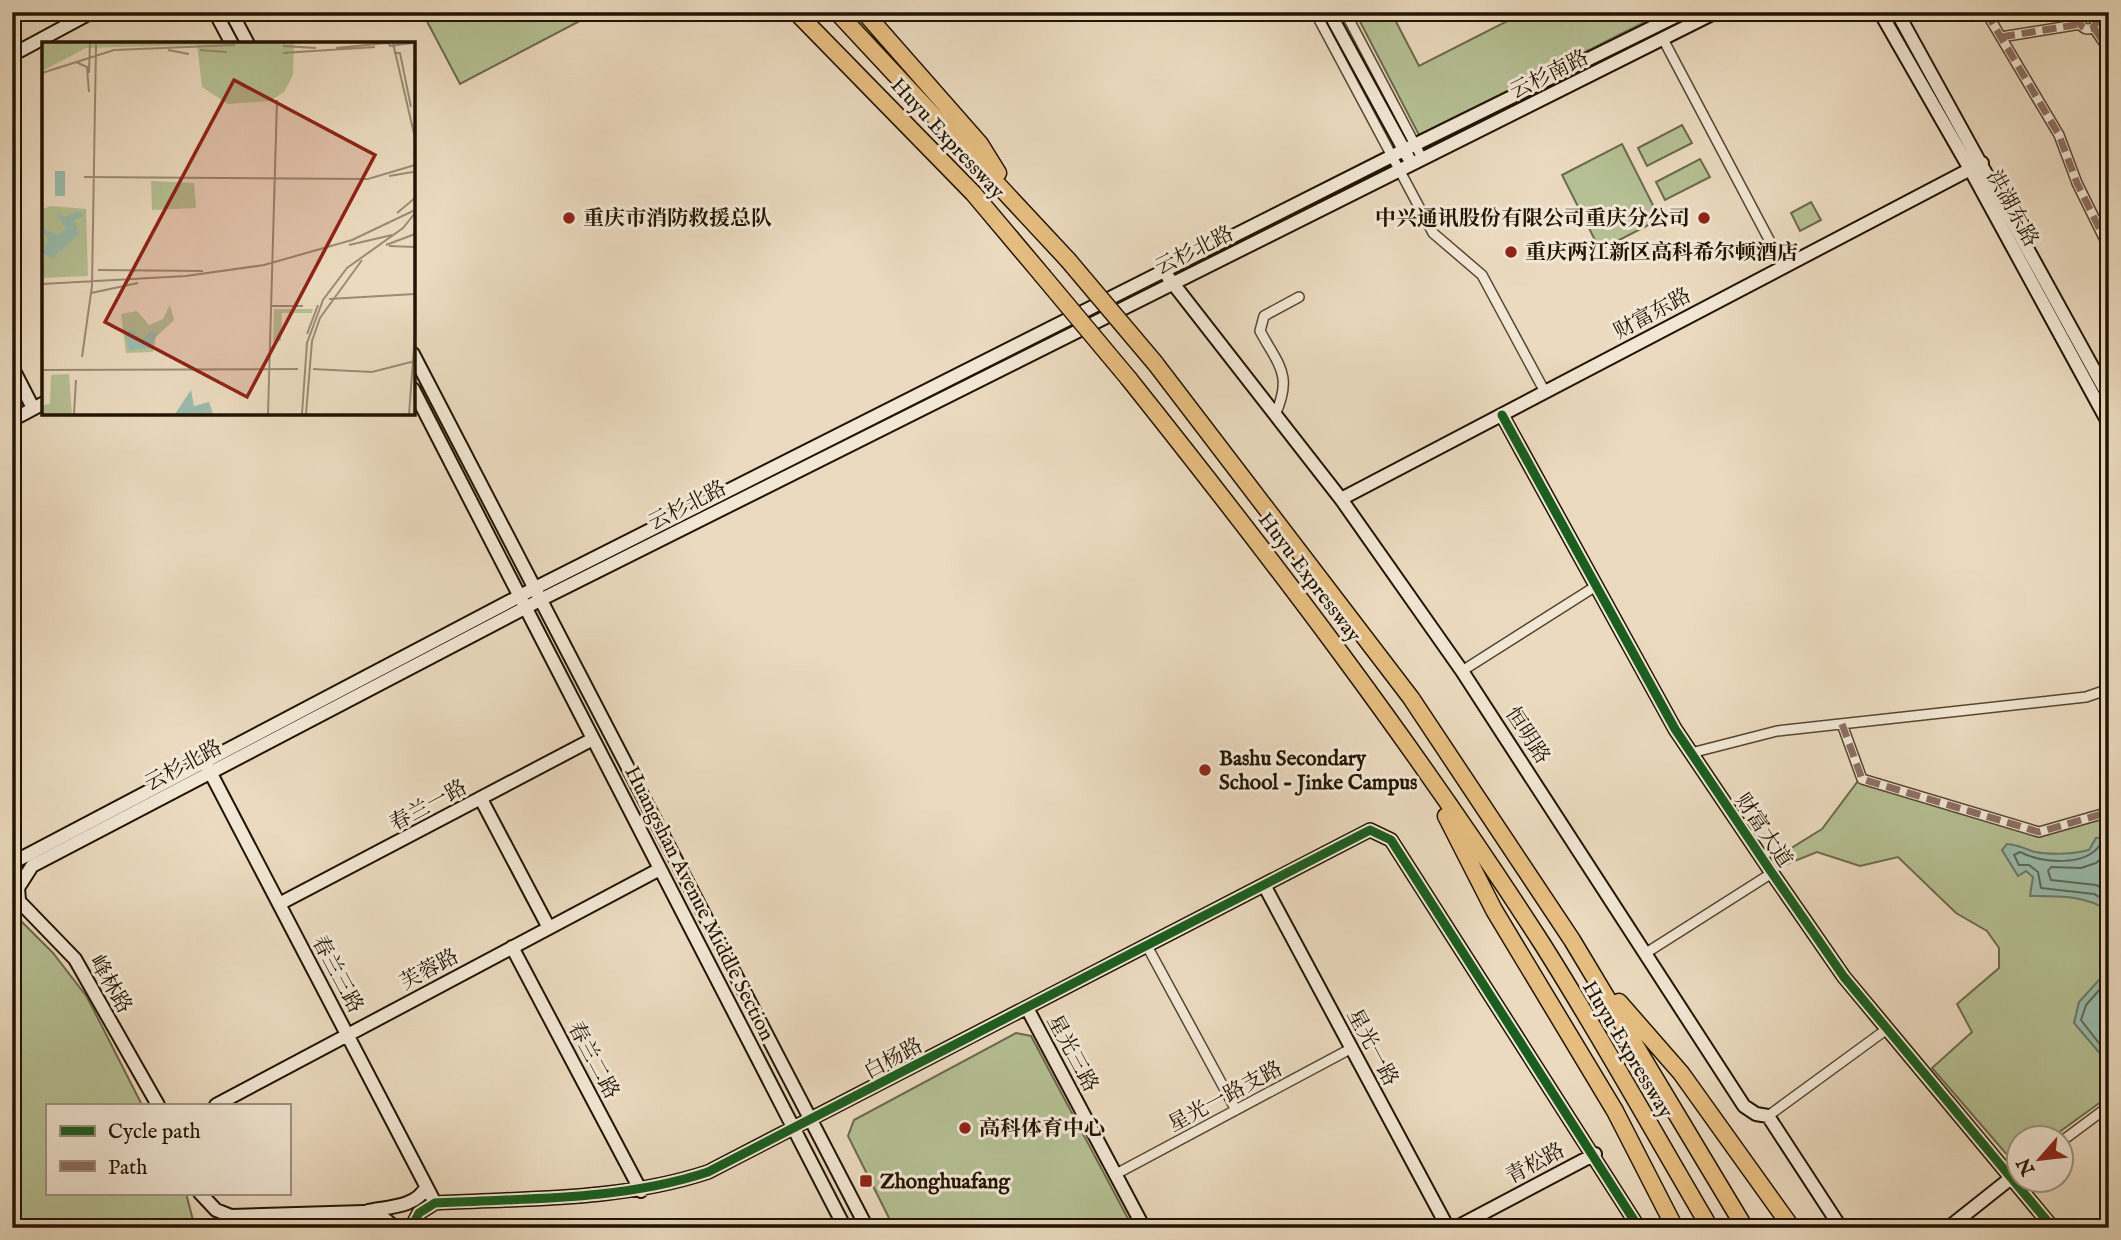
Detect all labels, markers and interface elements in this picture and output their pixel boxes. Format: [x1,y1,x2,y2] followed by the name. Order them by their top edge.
[42,42,415,415] inset map
[1506,45,1593,106] street label: 云杉南路
[884,73,1010,206] street label: Huyu Expressway
[1980,165,2044,252] street label: 洪湖东路
[583,206,772,233] place label: 重庆市消防救援总队
[1375,206,1690,233] place label: 中兴通讯股份有限公司重庆分公司
[561,210,577,226] marker: 重庆市消防救援总队
[1696,210,1712,226] marker: 中兴通讯股份有限公司重庆分公司
[1151,221,1238,282] street label: 云杉北路
[1525,240,1798,267] place label: 重庆两江新区高科希尔顿酒店
[1503,244,1519,260] marker: 重庆两江新区高科希尔顿酒店
[1609,283,1696,346] street label: 财富东路
[644,475,731,537] street label: 云杉北路
[1251,508,1367,649] street label: Huyu Expressway
[1498,702,1555,770] street label: 恒明路
[140,735,227,798] street label: 云杉北路
[1219,746,1418,797] place label: Bashu Secondary School - Jinke Campus
[618,762,780,1045] street label: Huangshan Avenue Middle Section
[1197,762,1213,778] marker: Bashu Secondary School - Jinke Campus
[385,775,472,838] street label: 春兰一路
[1728,788,1797,873] street label: 财富大道
[305,931,368,1018] street label: 春兰三路
[396,944,464,997] street label: 芙蓉路
[82,951,137,1019] street label: 峰林路
[1575,976,1679,1124] street label: Huyu Expressway
[1340,1004,1403,1091] street label: 星光一路
[1040,1010,1103,1097] street label: 星光三路
[561,1017,624,1104] street label: 春兰二路
[860,1033,928,1086] street label: 白杨路
[1164,1056,1288,1139] street label: 星光一路支路
[46,1104,290,1194] legend
[979,1116,1105,1143] place label: 高科体育中心
[108,1119,201,1146] text: Cycle path
[957,1120,973,1136] marker: 高科体育中心
[2006,1124,2076,1194] north arrow
[1502,1138,1570,1191] street label: 青松路
[2012,1153,2042,1180] text: N
[108,1155,147,1182] text: Path
[880,1169,1011,1196] place label: Zhonghuafang
[858,1173,874,1189] marker: Zhonghuafang

